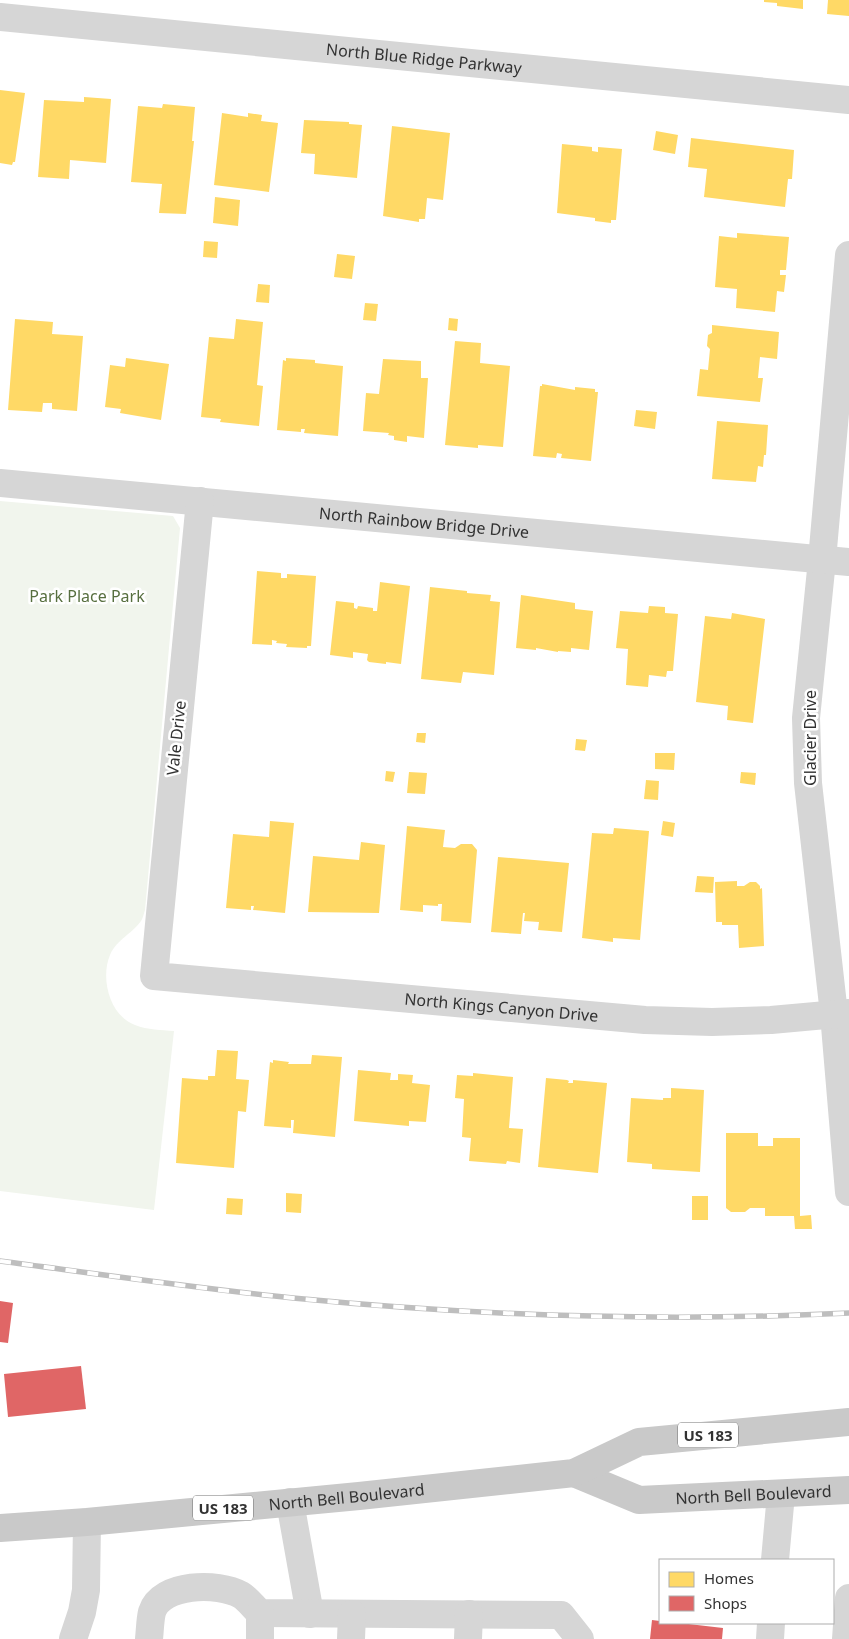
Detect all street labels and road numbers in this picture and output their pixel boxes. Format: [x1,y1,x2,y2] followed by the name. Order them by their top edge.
[325,38,524,79] street label: North Blue Ridge Parkway
[318,502,530,543] street label: North Rainbow Bridge Drive
[799,690,821,786] street label: Glacier Drive
[161,699,191,777] street label: Vale Drive
[404,987,599,1027] street label: North Kings Canyon Drive
[678,1422,738,1448] road number: US 183
[268,1478,426,1516] street label: North Bell Boulevard
[675,1480,832,1509] street label: North Bell Boulevard
[193,1496,253,1520] road number: US 183

